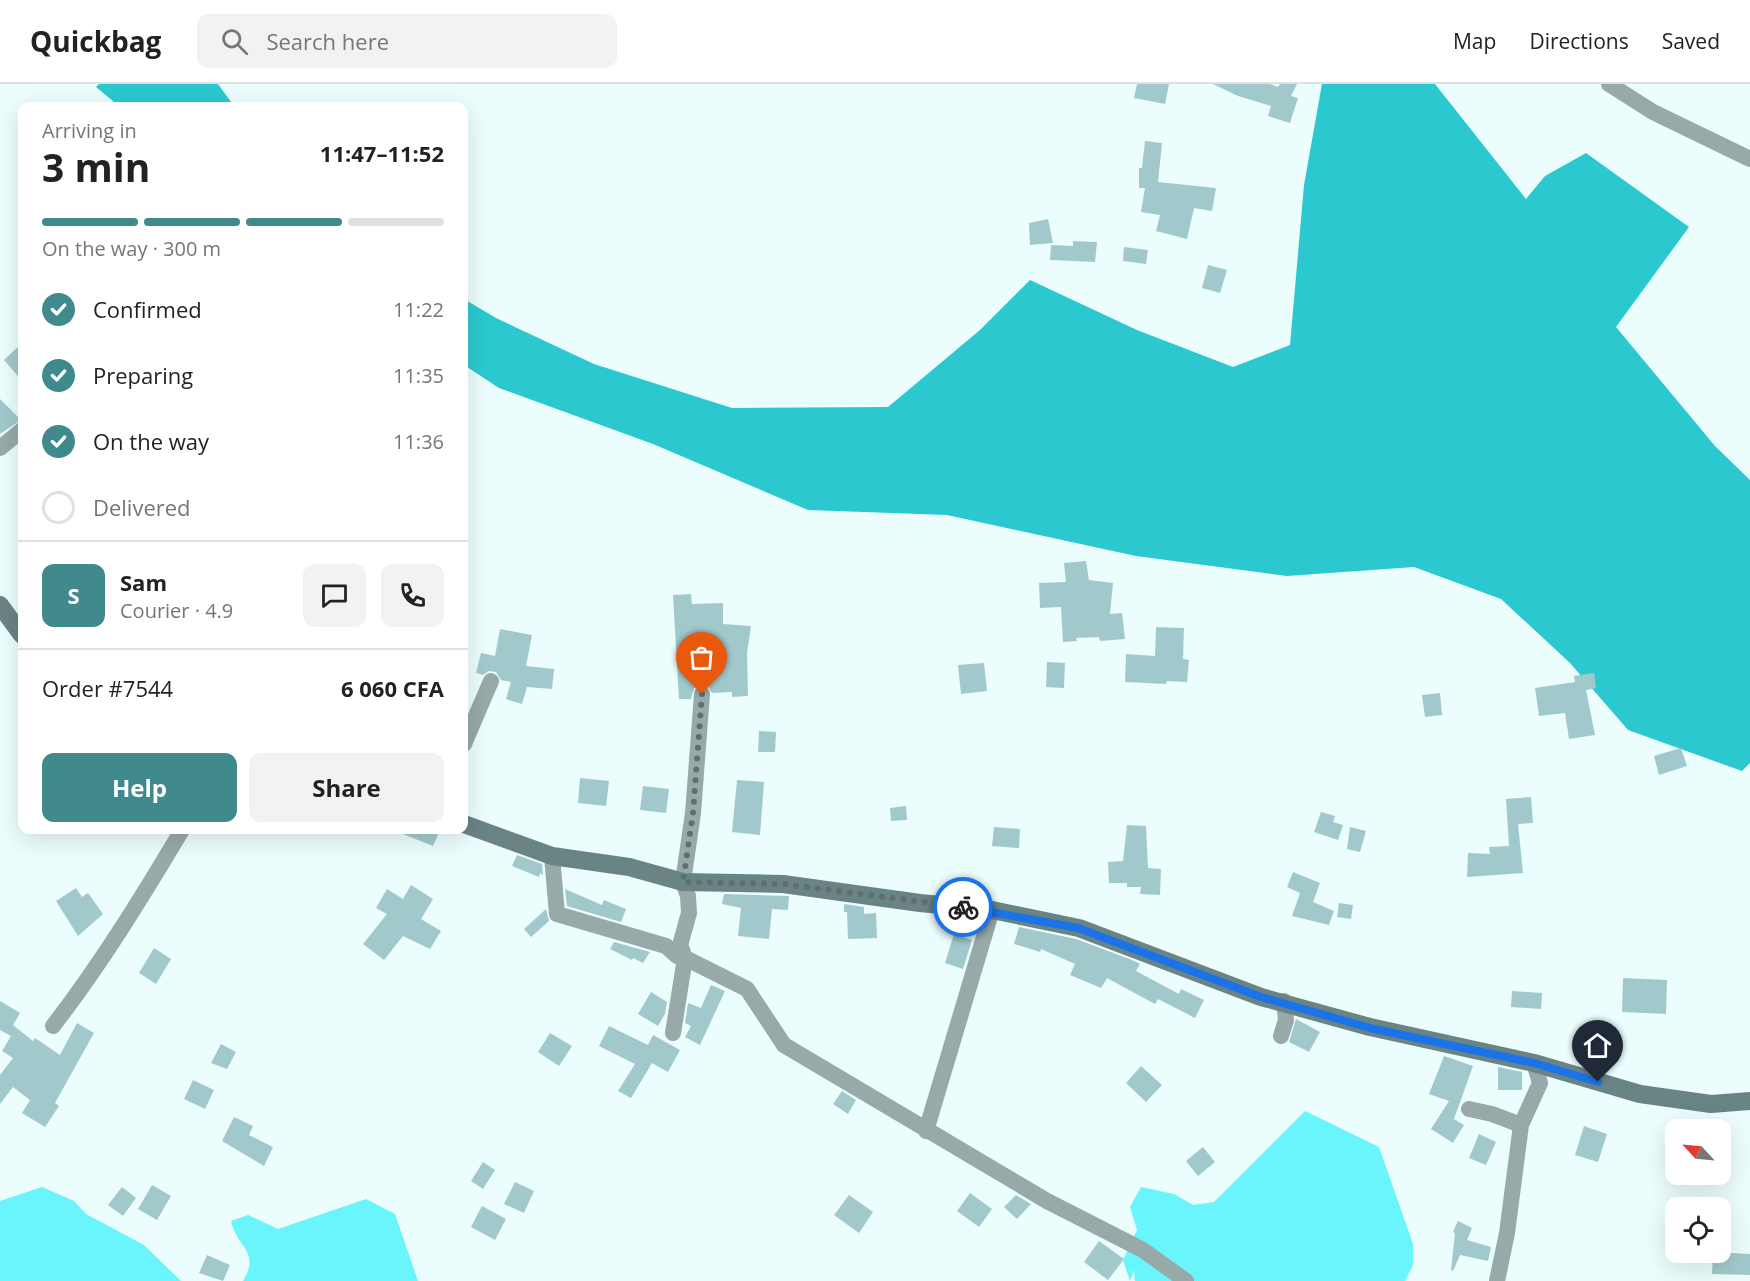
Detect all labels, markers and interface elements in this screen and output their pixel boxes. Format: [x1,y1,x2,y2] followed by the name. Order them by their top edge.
[197,14,617,68] search box
[30,22,161,60] text: Quickbag
[218,25,251,58] icon: search
[266,26,389,56] text: Search here
[1453,27,1496,55] text: Map
[1529,27,1629,55] text: Directions
[1662,27,1720,55] text: Saved
[42,117,137,144] text: Arriving in
[320,138,444,168] text: 11:47–11:52
[42,140,150,193] text: 3 min
[42,235,221,262] text: On the way · 300 m
[42,293,75,326] icon: check
[93,294,202,324] text: Confirmed
[393,296,444,323] text: 11:22
[42,359,75,392] icon: check
[93,360,193,390] text: Preparing
[393,362,444,389] text: 11:35
[42,425,75,458] icon: check
[93,426,209,456] text: On the way
[393,428,444,455] text: 11:36
[93,492,191,522] text: Delivered
[303,564,366,627] button: chat
[381,564,444,627] button: phone
[120,567,167,597] text: Sam
[67,580,80,610] text: S
[120,597,233,624] text: Courier · 4.9
[676,632,727,694] pin
[685,641,718,674] icon: bag
[42,673,173,703] text: Order #7544
[341,673,444,703] text: 6 060 CFA
[42,753,237,822] button: Help
[249,753,444,822] button: Share
[933,877,993,937] courier
[947,891,980,924] icon: bike
[1572,1020,1623,1082] pin
[1581,1029,1614,1062] icon: home
[1665,1119,1731,1185] north arrow
[1665,1119,1731,1263] map controls
[1665,1197,1731,1263] button: locate

